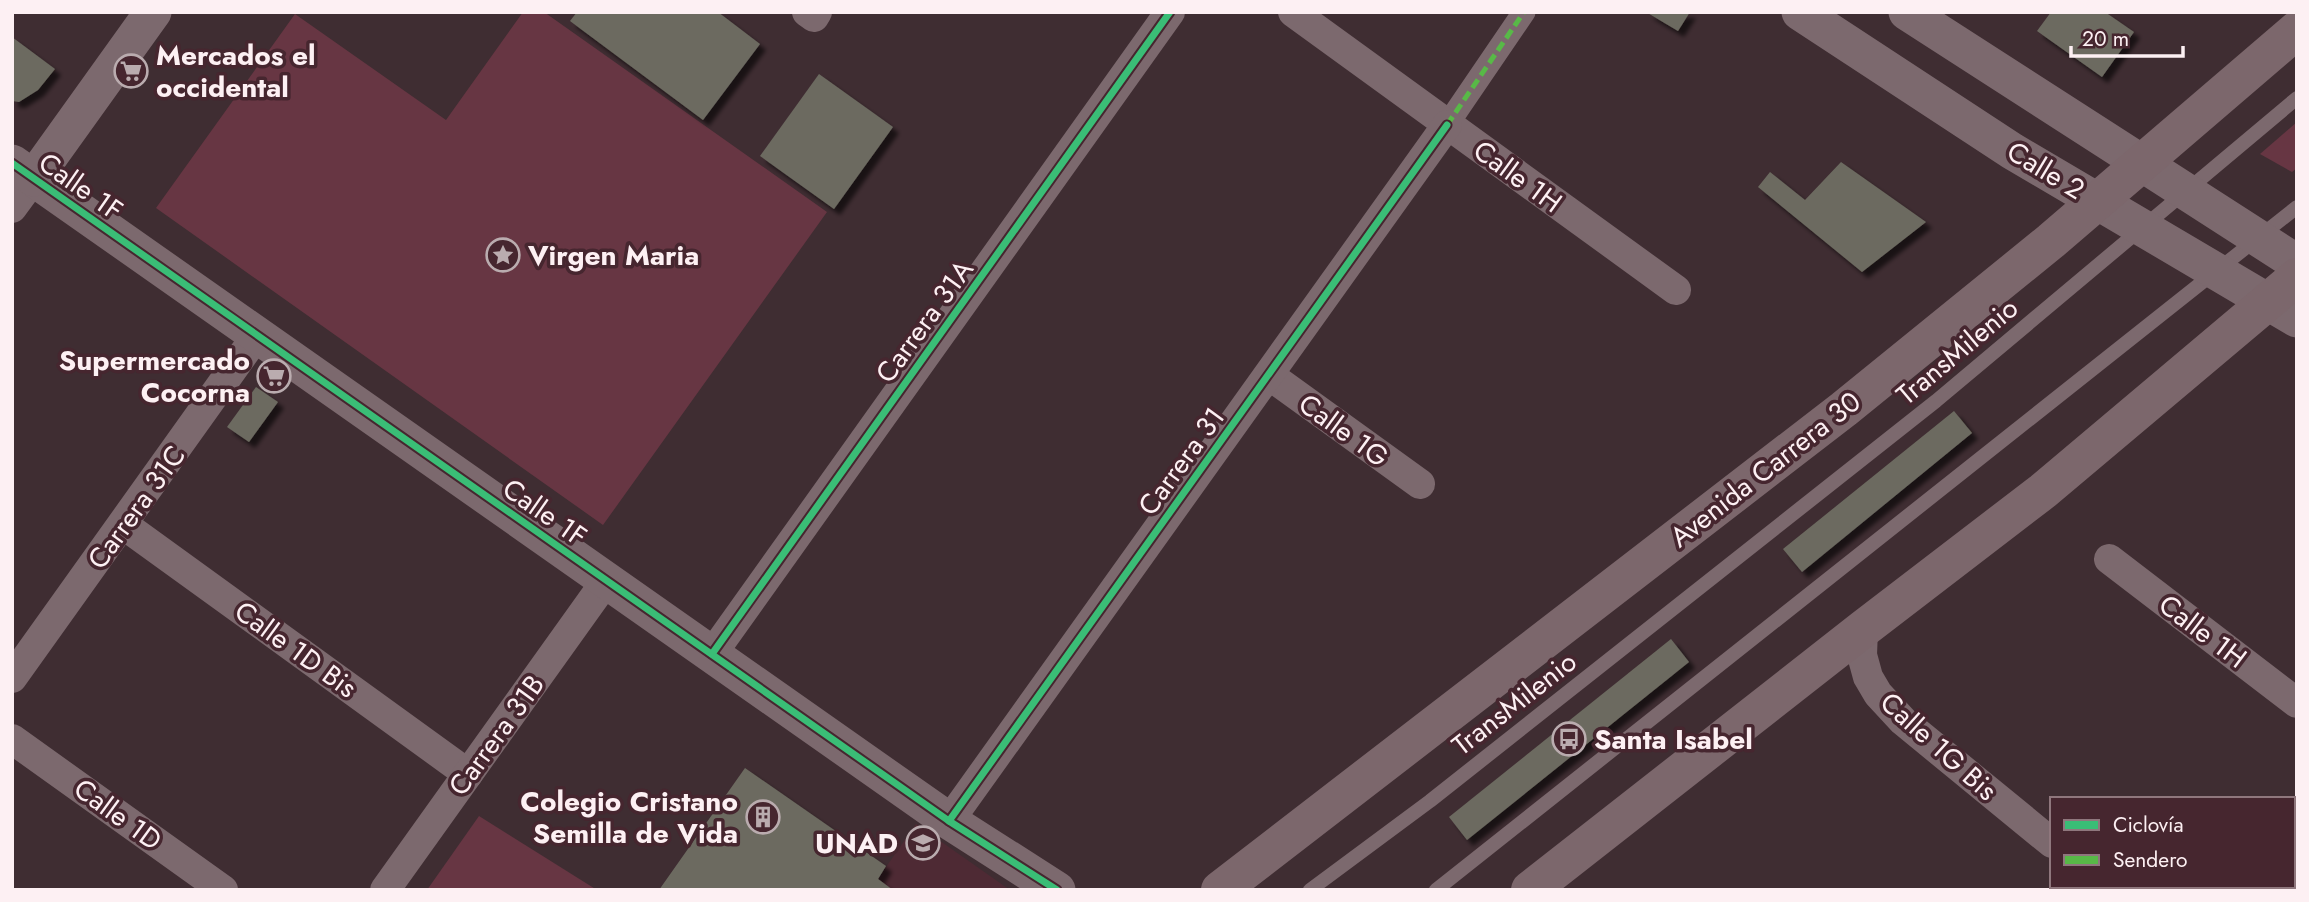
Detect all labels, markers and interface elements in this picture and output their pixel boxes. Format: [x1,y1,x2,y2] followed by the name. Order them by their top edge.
[2071,14,2183,58] scale bar
[2082,24,2129,54] text: 20 m
[156,35,316,108] place label: Mercados el occidental
[112,52,150,90] supermarket icon: Mercados el occidental
[1465,130,1571,223] street label: Calle 1H
[1999,131,2092,210] street label: Calle 2
[30,142,131,230] street label: Calle 1F
[527,235,699,276] place label: Virgen Maria
[484,236,522,274] place icon: Virgen Maria
[866,251,984,391] street label: Carrera 31A
[1887,288,2027,415] street label: TransMilenio
[59,340,250,413] place label: Supermercado Cocorna
[255,357,293,395] supermarket icon: Supermercado Cocorna
[1661,382,1870,557] street label: Avenida Carrera 30
[1290,384,1397,477] street label: Calle 1G
[1128,399,1235,524] street label: Carrera 31
[77,437,195,578] street label: Carrera 31C
[494,468,595,556] street label: Calle 1F
[2150,585,2255,678] street label: Calle 1H
[226,591,365,708] street label: Calle 1D Bis
[1443,642,1585,765] street label: TransMilenio
[438,666,554,804] street label: Carrera 31B
[1871,683,2006,810] street label: Calle 1G Bis
[1594,719,1753,760] place label: Santa Isabel
[1550,720,1588,758] bus stop icon: Santa Isabel
[65,768,170,860] street label: Calle 1D
[520,781,738,854] place label: Colegio Cristano Semilla de Vida
[2050,797,2295,888] legend
[744,798,782,836] building icon: Colegio Cristano Semilla de Vida
[2113,810,2184,840] text: Ciclovía
[815,823,898,864] place label: UNAD
[904,824,942,862] school or university icon: UNAD
[2113,845,2188,875] text: Sendero

